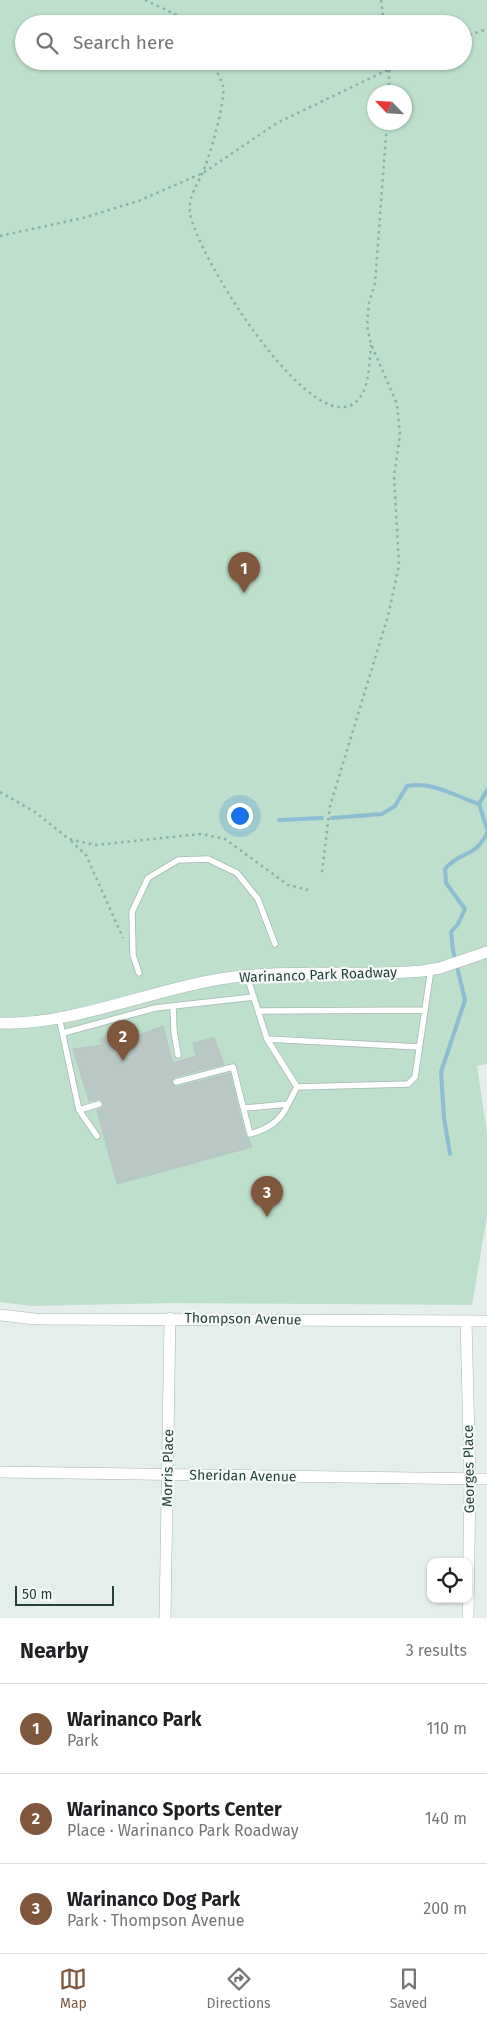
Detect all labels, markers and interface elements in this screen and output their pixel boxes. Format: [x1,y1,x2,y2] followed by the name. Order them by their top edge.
[15,15,472,70] search box
[33,29,61,57] icon: search
[73,31,174,54] text: Search here
[367,85,412,130] north arrow
[228,552,260,593] pin: 1
[227,803,253,829] your location
[239,964,397,986] street label: Warinanco Park Roadway
[107,1020,139,1061] pin: 2
[251,1176,283,1217] pin: 3
[184,1309,302,1329] street label: Thompson Avenue
[460,1425,478,1513] street label: Georges Place
[159,1429,177,1507] street label: Morris Place
[189,1467,297,1485] street label: Sheridan Avenue
[427,1558,472,1603] map controls
[427,1558,472,1603] button: locate
[15,1583,114,1606] scale bar
[22,1586,53,1603] text: 50 m
[20,1638,88,1664] text: Nearby
[406,1641,467,1660] text: 3 results
[67,1708,202,1731] text: Warinanco Park
[32,1719,40,1738] text: 1
[426,1719,467,1738] text: 110 m
[67,1731,99,1750] text: Park
[67,1798,282,1821] text: Warinanco Sports Center
[32,1809,40,1828] text: 2
[425,1809,467,1828] text: 140 m
[67,1821,299,1840] text: Place · Warinanco Park Roadway
[67,1888,240,1911] text: Warinanco Dog Park
[32,1899,40,1918] text: 3
[423,1899,467,1918] text: 200 m
[67,1911,245,1930] text: Park · Thompson Avenue
[59,1965,87,2012] tab: Map
[206,1965,271,2012] tab: Directions
[390,1965,428,2012] tab: Saved

